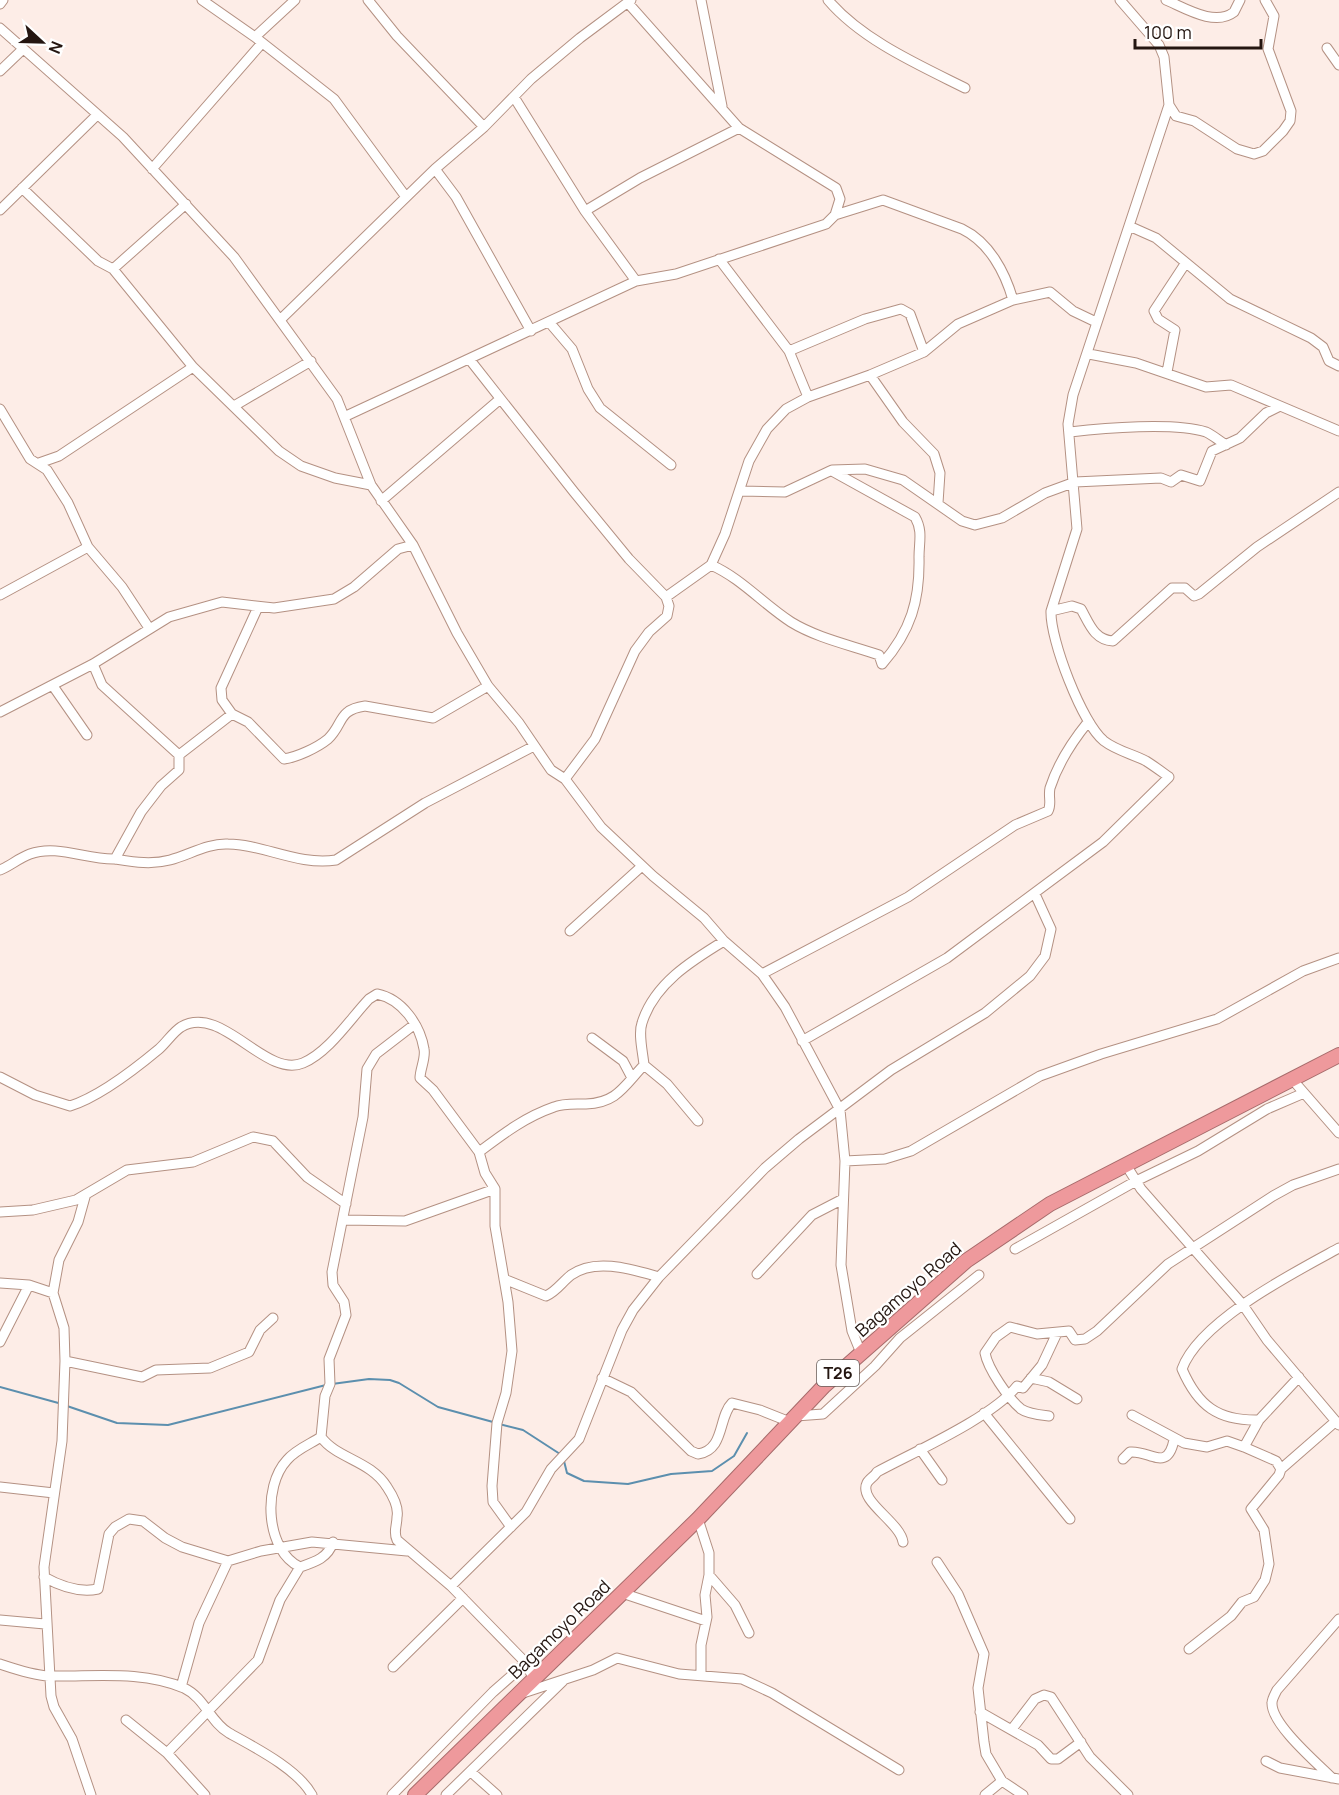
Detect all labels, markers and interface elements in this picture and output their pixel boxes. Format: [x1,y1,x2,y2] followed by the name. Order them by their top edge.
[12,12,72,72] north arrow
[1135,12,1261,50] scale bar
[1144,20,1192,44] text: 100 m
[44,38,68,57] text: N
[850,1236,966,1342] street label: Bagamoyo Road
[817,1360,859,1386] road number: T26
[503,1574,615,1684] street label: Bagamoyo Road

